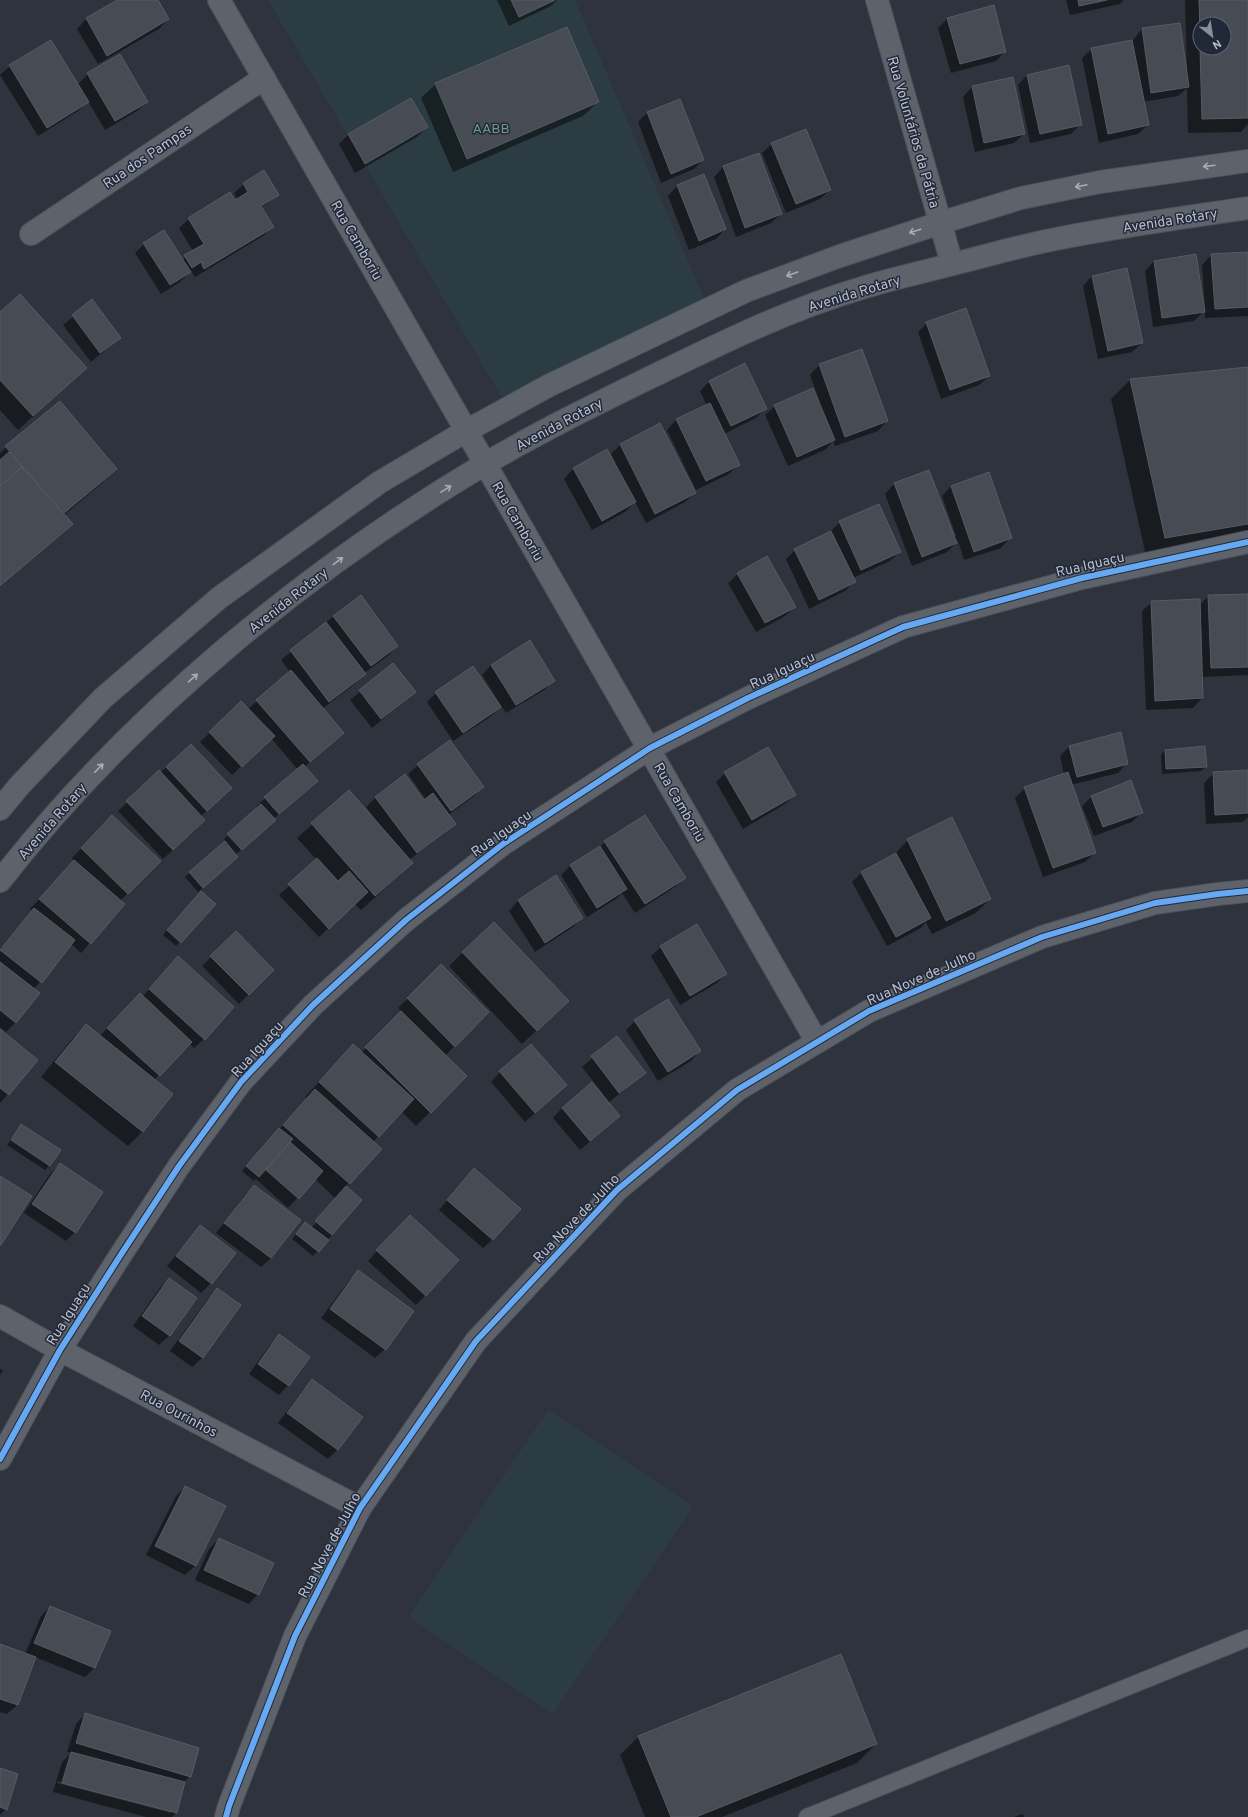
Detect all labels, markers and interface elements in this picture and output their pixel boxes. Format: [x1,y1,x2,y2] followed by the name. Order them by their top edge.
[1192,16,1232,56] north arrow
[1210,36,1223,52] text: N
[883,55,942,210] street label: Rua Voluntários da Pátria
[100,121,195,193] street label: Rua dos Pampas
[472,121,510,138] park label: AABB
[1203,162,1216,170] one-way arrow
[1075,183,1088,191] one-way arrow
[326,198,385,283] street label: Rua Camboriu
[1122,206,1219,237] street label: Avenida Rotary
[909,228,922,235] one-way arrow
[787,270,799,278] one-way arrow
[806,272,903,317] street label: Avenida Rotary
[513,395,606,455] street label: Avenida Rotary
[487,479,546,564] street label: Rua Camboriu
[440,485,451,493] one-way arrow
[1054,549,1126,582] street label: Rua Iguaçu
[332,557,343,566] one-way arrow
[246,565,332,637] street label: Avenida Rotary
[747,649,818,694] street label: Rua Iguaçu
[188,673,198,682] one-way arrow
[649,760,708,845] street label: Rua Camboriu
[95,763,104,773] one-way arrow
[15,780,91,864] street label: Avenida Rotary
[468,807,535,861] street label: Rua Iguaçu
[865,947,979,1010] street label: Rua Nove de Julho
[228,1018,288,1082] street label: Rua Iguaçu
[530,1171,624,1267] street label: Rua Nove de Julho
[44,1281,95,1349] street label: Rua Iguaçu
[137,1387,220,1442] street label: Rua Ourinhos
[295,1490,365,1601] street label: Rua Nove de Julho

